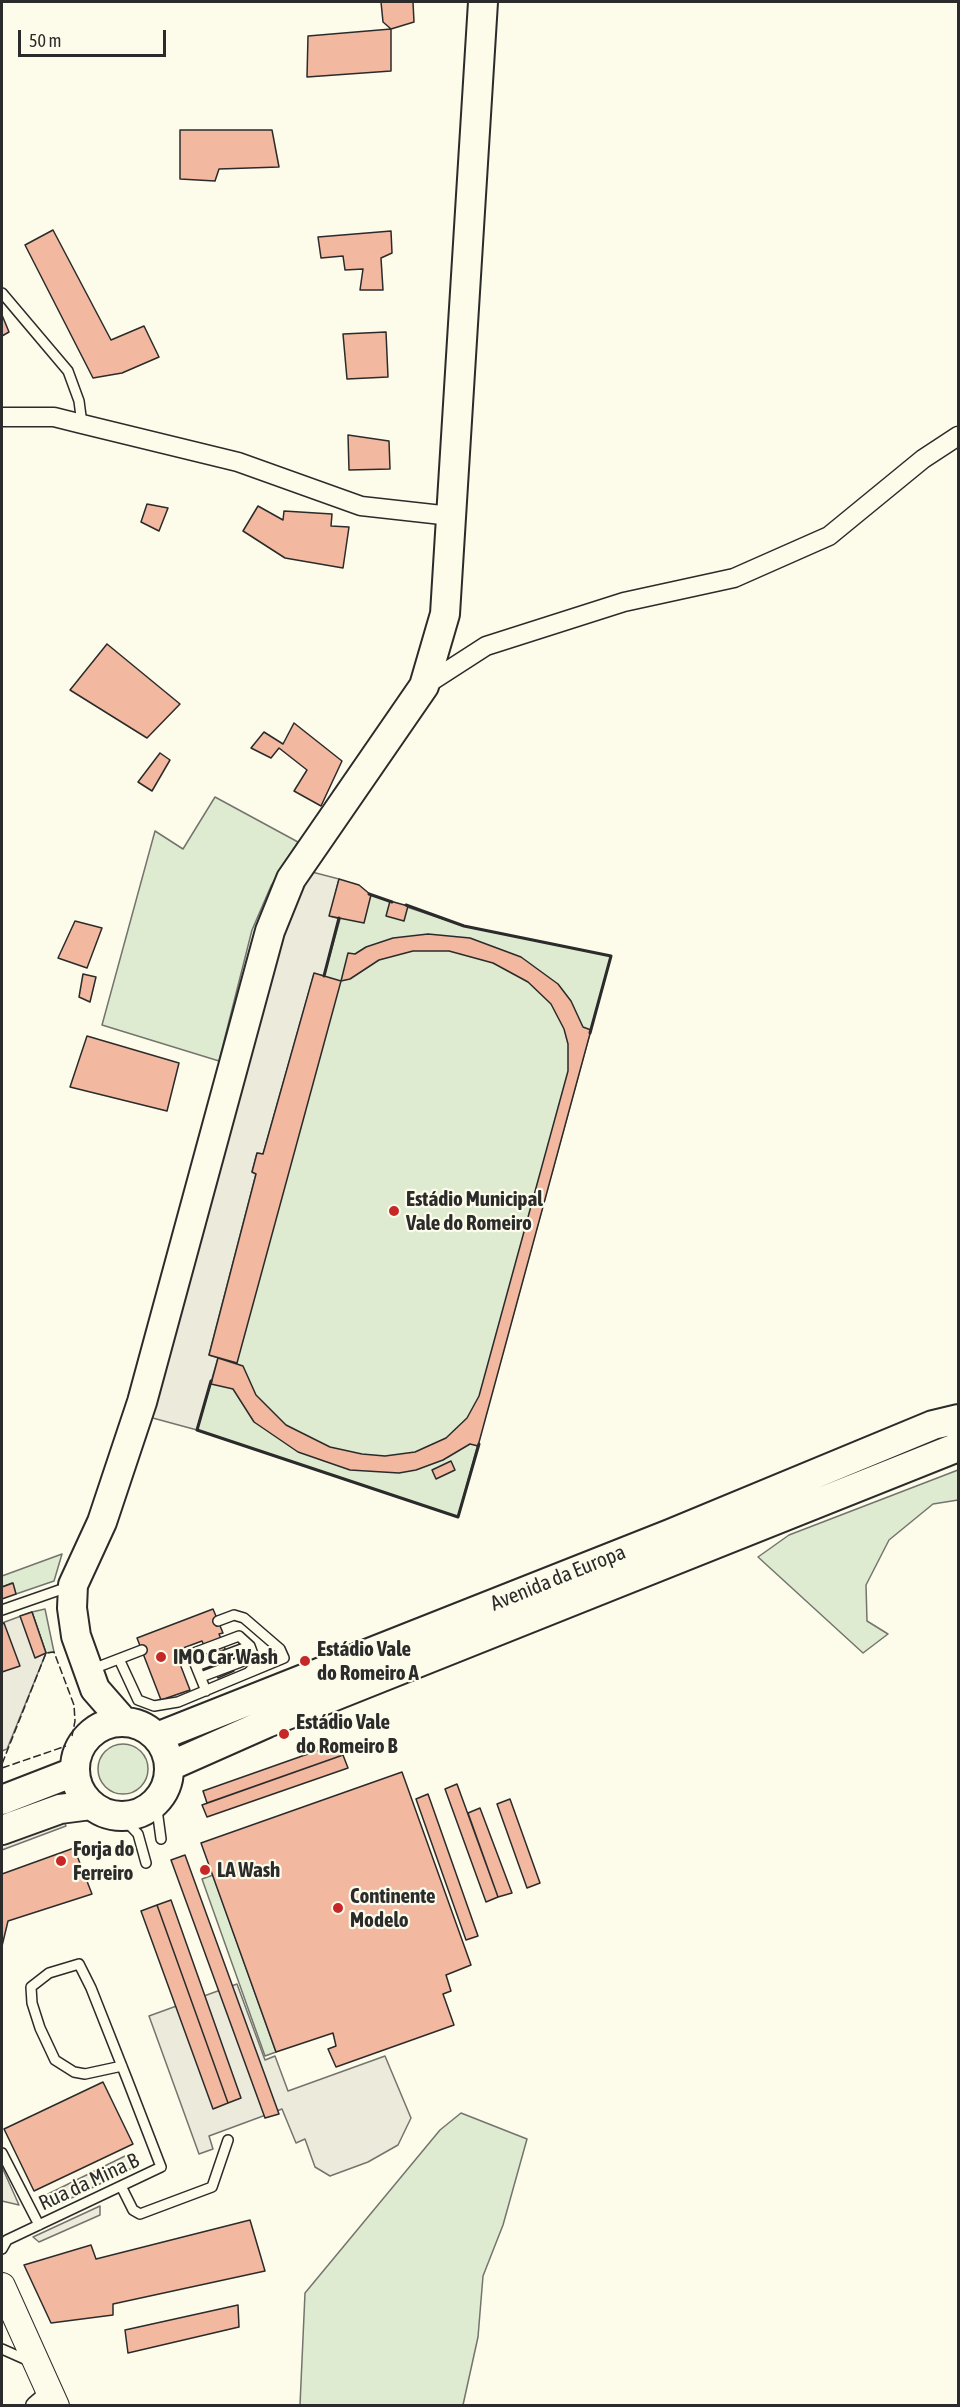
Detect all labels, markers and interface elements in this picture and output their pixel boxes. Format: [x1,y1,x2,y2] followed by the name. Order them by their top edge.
[21,18,170,56] scale bar
[29,30,61,51] text: 50 m
[406,1186,543,1236] place label: Estádio Municipal Vale do Romeiro
[387,1204,401,1218] marker: Estádio Municipal Vale do Romeiro
[487,1539,629,1617] street label: Avenida da Europa
[317,1636,419,1686] place label: Estádio Vale do Romeiro A
[173,1644,278,1670] place label: IMO Car Wash
[154,1650,168,1664] marker: IMO Car Wash
[298,1654,312,1668] marker: Estádio Vale do Romeiro A
[296,1709,397,1759] place label: Estádio Vale do Romeiro B
[277,1727,291,1741] marker: Estádio Vale do Romeiro B
[73,1836,134,1886] place label: Forja do Ferreiro
[54,1854,68,1868] marker: Forja do Ferreiro
[217,1857,280,1883] place label: LA Wash
[198,1863,212,1877] marker: LA Wash
[350,1883,436,1933] place label: Continente Modelo
[331,1901,345,1915] marker: Continente Modelo
[35,2148,143,2216] street label: Rua da Mina B

